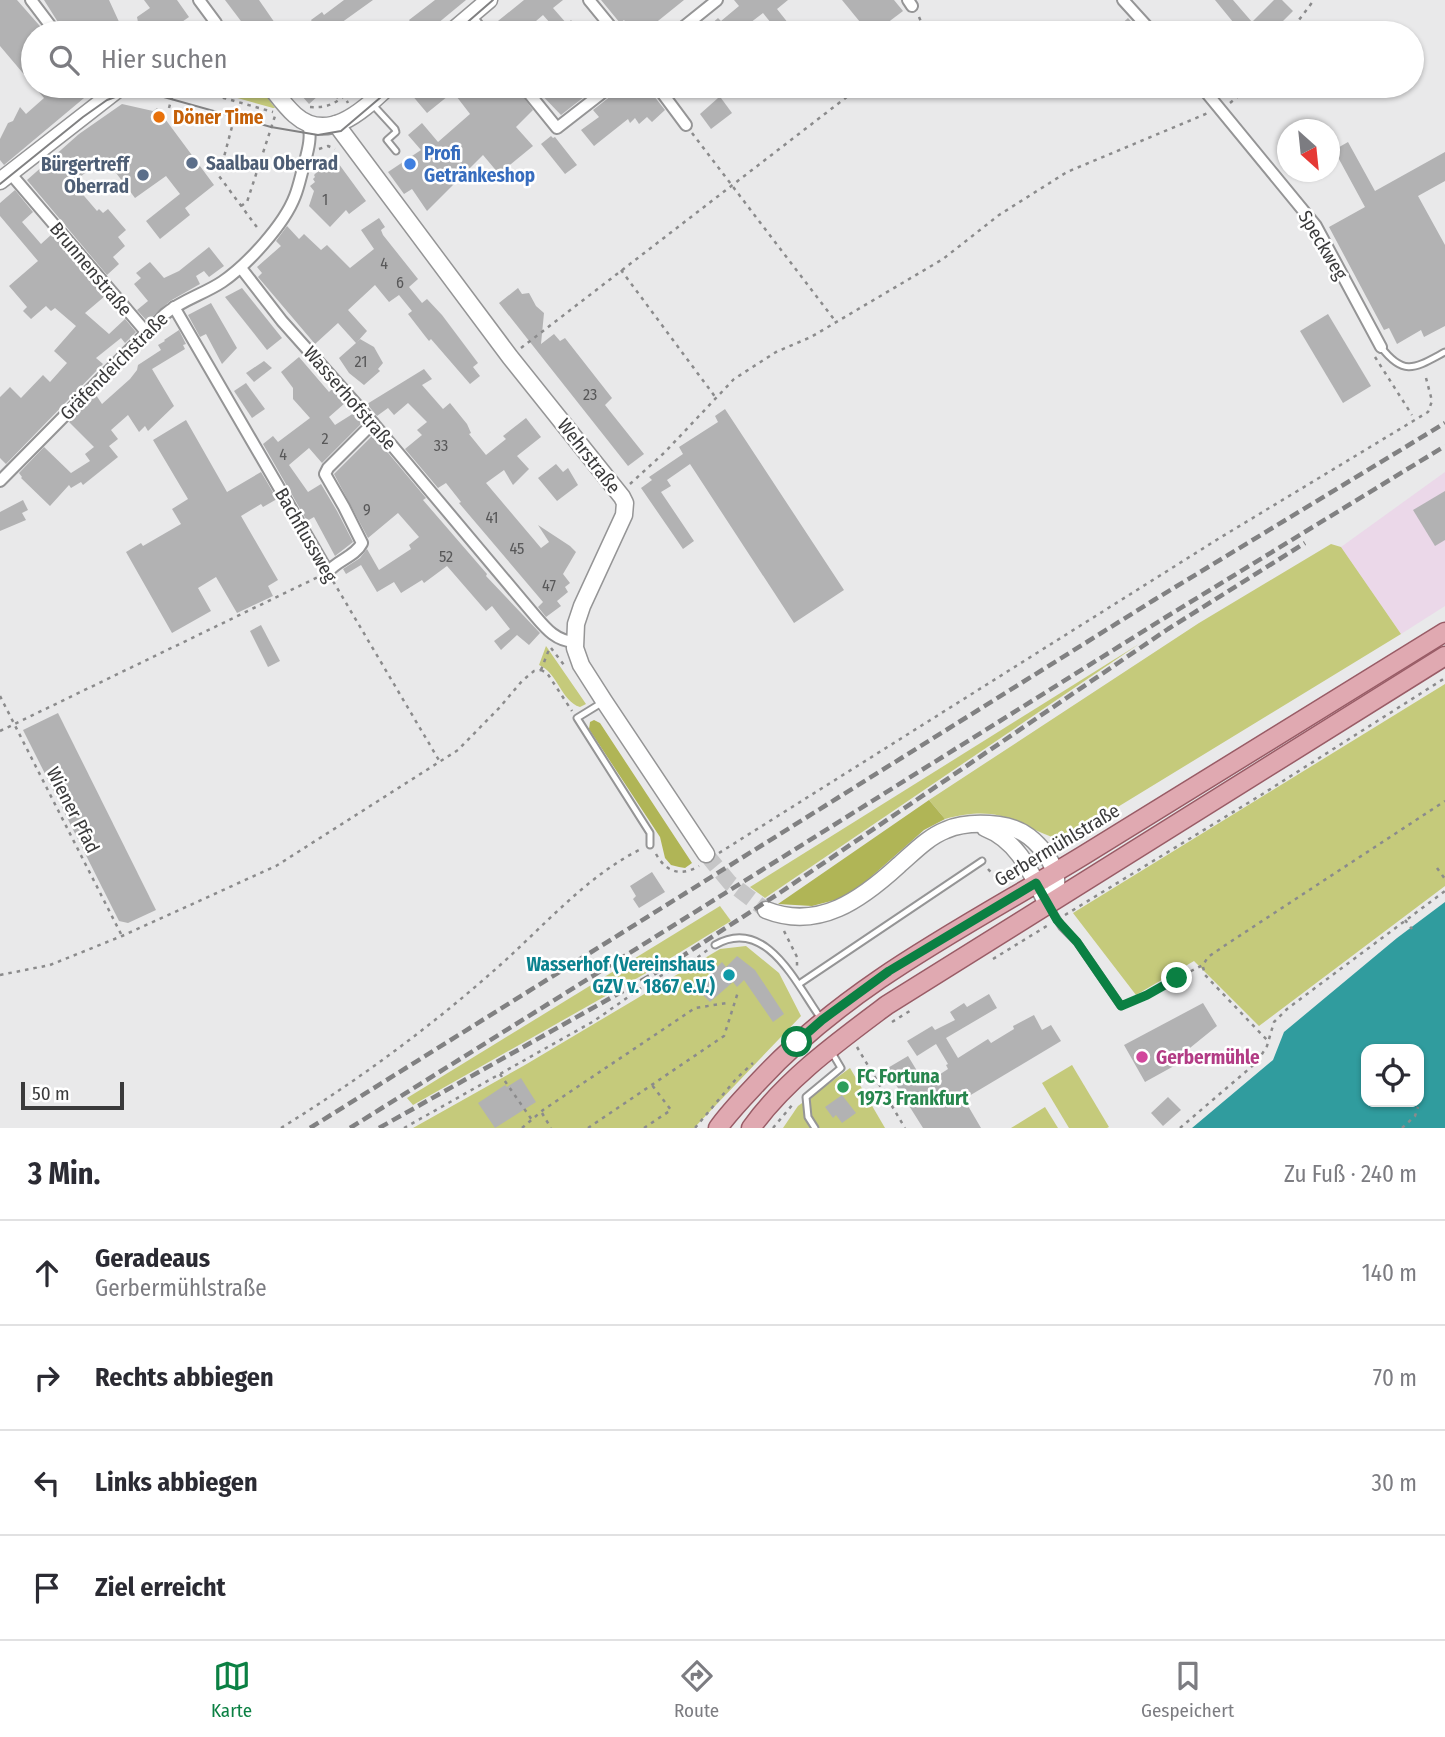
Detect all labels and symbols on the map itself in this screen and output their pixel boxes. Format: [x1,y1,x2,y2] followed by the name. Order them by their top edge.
[173,106,264,129] place label: Döner Time
[151,109,167,125] marker: Döner Time
[1277,119,1340,182] north arrow
[424,142,535,187] place label: Profi Getränkeshop
[206,152,338,175] place label: Saalbau Oberrad
[41,153,131,198] place label: Bürgertreff Oberrad
[184,155,200,171] marker: Saalbau Oberrad
[402,156,418,172] marker: Profi Getränkeshop
[135,167,151,183] marker: Bürgertreff Oberrad
[322,190,328,209] house number: 1
[1293,206,1353,284] street label: Speckweg
[45,217,137,321] street label: Brunnenstraße
[380,254,388,273] house number: 4
[396,273,404,292] house number: 6
[55,307,173,425] street label: Gräfendeichstraße
[299,341,401,455] street label: Wasserhofstraße
[355,352,367,371] house number: 21
[583,385,597,404] house number: 23
[553,414,625,498] street label: Wehrstraße
[321,429,329,448] house number: 2
[434,436,448,455] house number: 33
[279,445,287,464] house number: 4
[270,484,342,586] street label: Bachflussweg
[363,500,371,519] house number: 9
[485,508,499,527] house number: 41
[510,539,524,558] house number: 45
[439,547,453,566] house number: 52
[542,576,556,595] house number: 47
[41,763,105,857] street label: Wiener Pfad
[990,799,1124,891] street label: Gerbermühlstraße
[526,953,716,998] place label: Wasserhof (Vereinshaus GZV v. 1867 e.V.)
[1161,962,1192,993] route end
[721,967,737,983] marker: Wasserhof (Vereinshaus GZV v. 1867 e.V.)
[781,1026,812,1057] route start
[1156,1046,1260,1069] place label: Gerbermühle
[1134,1049,1150,1065] marker: Gerbermühle
[857,1065,969,1110] place label: FC Fortuna 1973 Frankfurt
[21,1079,124,1111] scale bar
[835,1079,851,1095] marker: FC Fortuna 1973 Frankfurt

